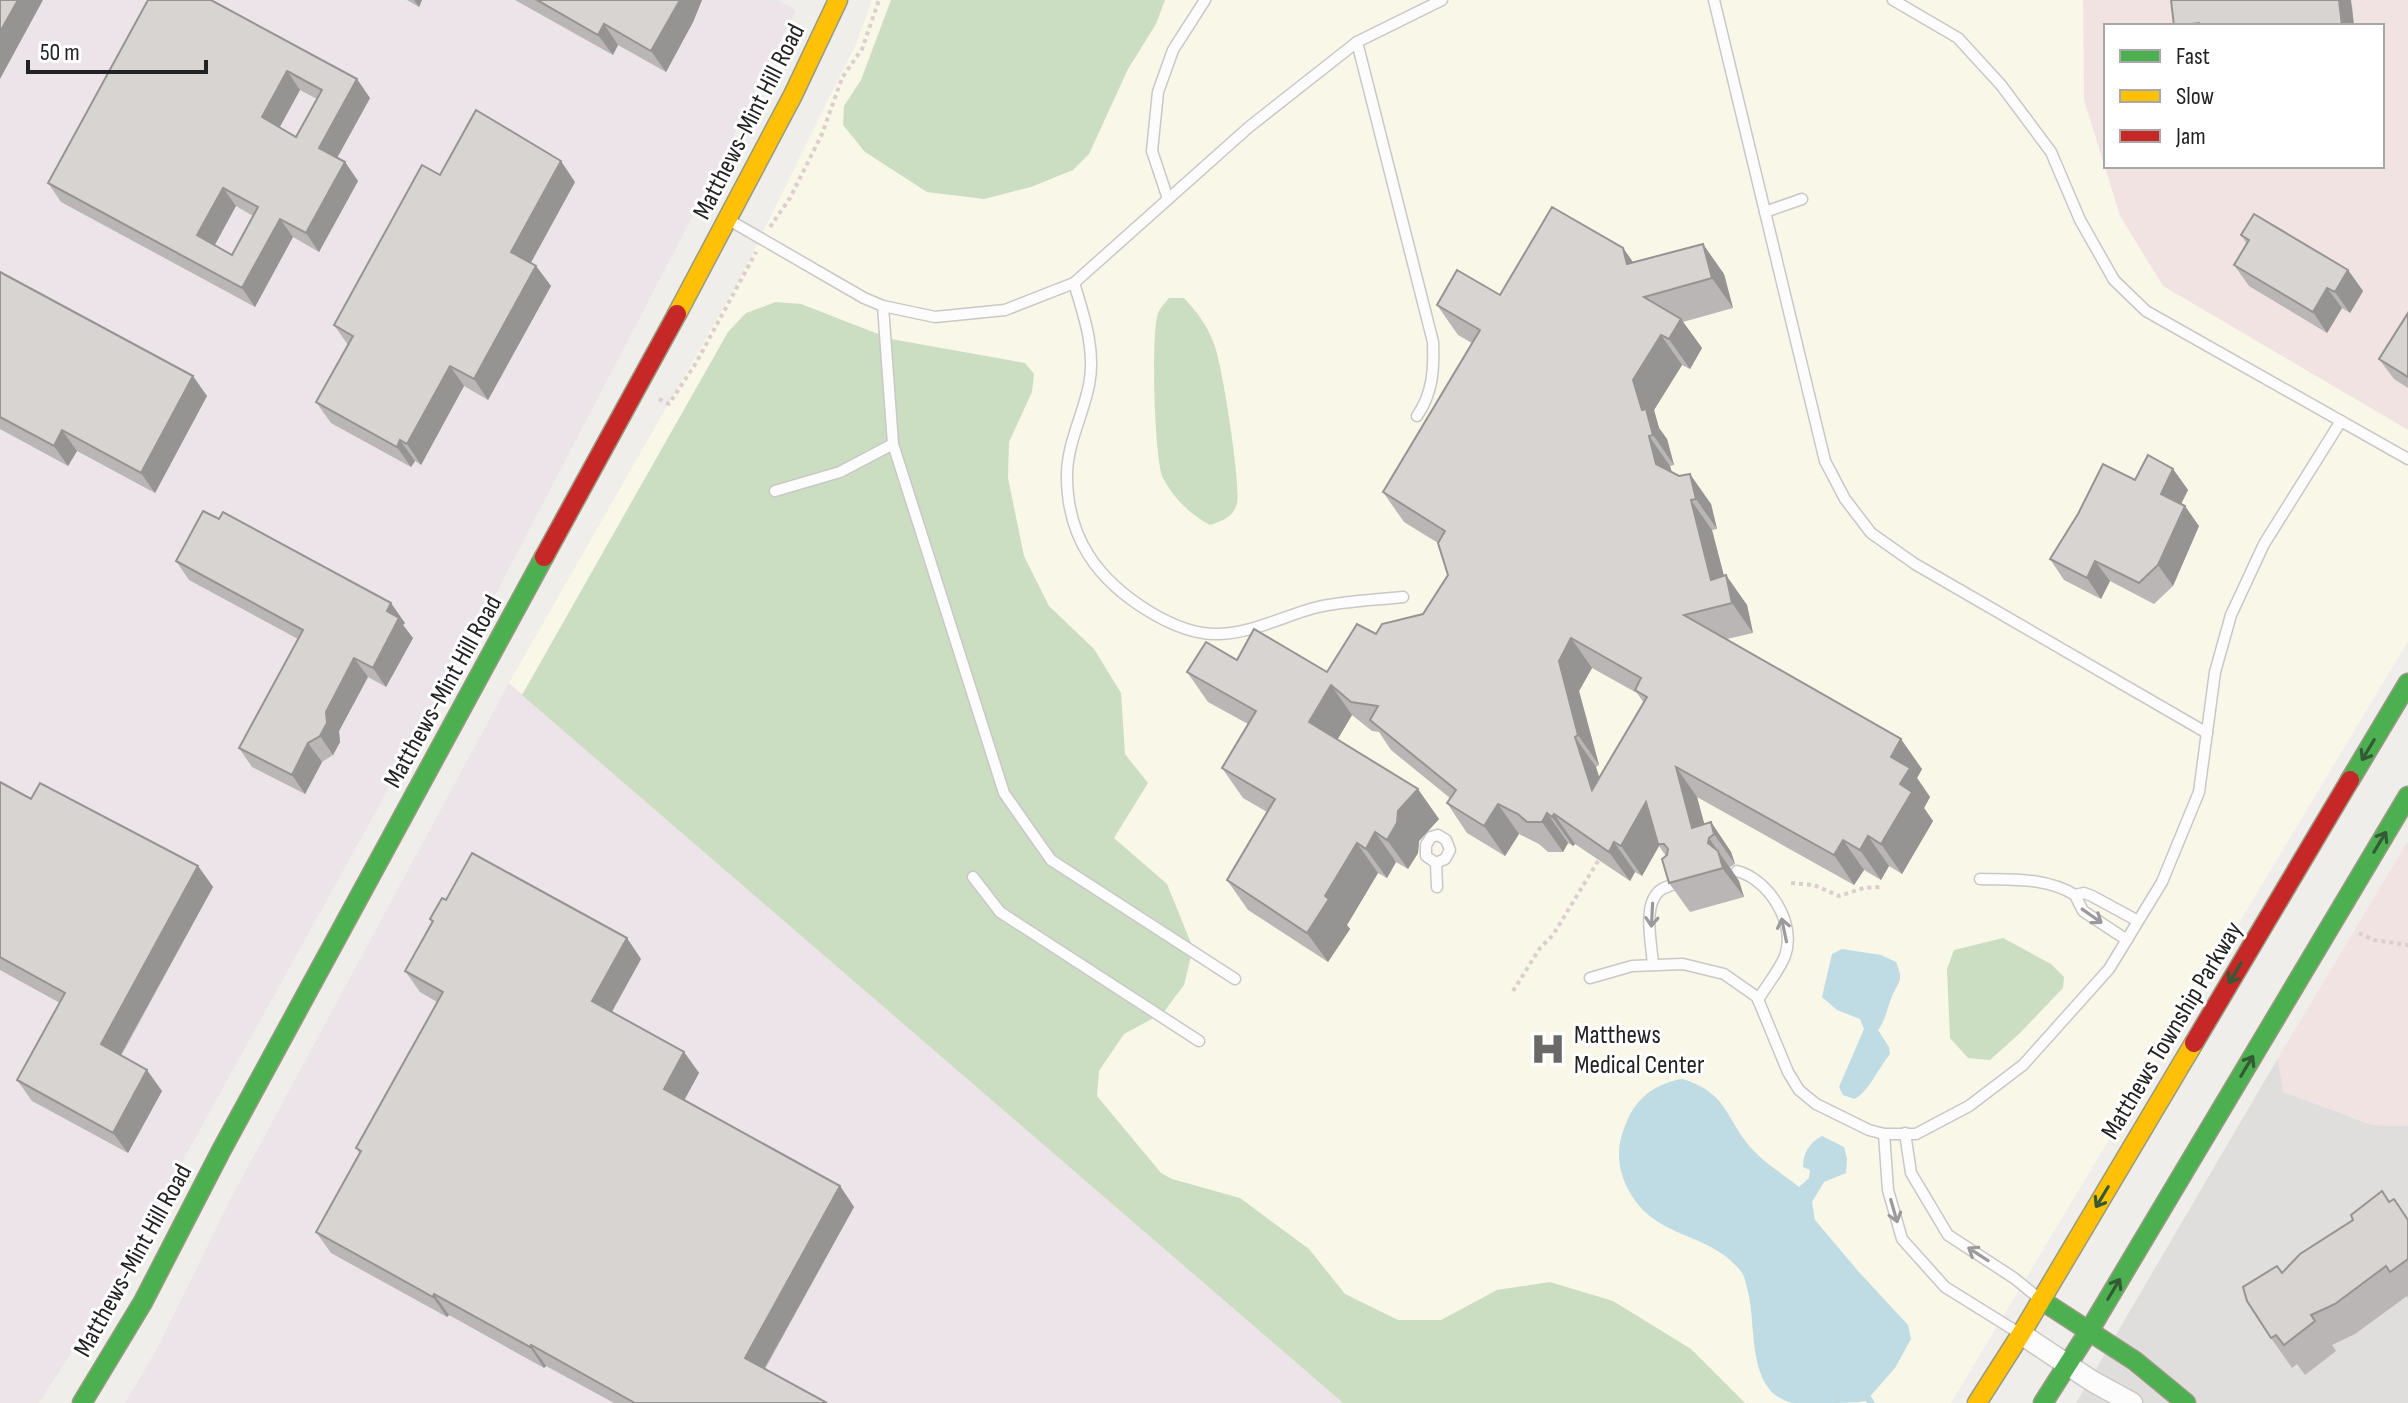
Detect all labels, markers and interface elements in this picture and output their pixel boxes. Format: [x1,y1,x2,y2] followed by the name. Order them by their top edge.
[687,19,812,225] street label: Matthews-Mint Hill Road
[28,24,206,74] scale bar
[2104,24,2384,168] legend
[40,38,80,67] text: 50 m
[2176,42,2210,71] text: Fast
[2176,82,2214,111] text: Slow
[2175,122,2206,151] text: Jam
[378,590,509,793] street label: Matthews-Mint Hill Road
[2360,738,2376,761] one-way arrow
[2373,831,2389,854] one-way arrow
[1644,901,1659,928] one-way arrow
[2081,907,2102,924] one-way arrow
[2095,916,2250,1145] street label: Matthews Township Parkway
[1776,917,1791,943] one-way arrow
[2227,961,2243,984] one-way arrow
[1574,1020,1705,1081] place label: Matthews Medical Center
[1529,1030,1567,1068] hospital icon: Matthews Medical Center
[2239,1055,2255,1078] one-way arrow
[68,1159,199,1362] street label: Matthews-Mint Hill Road
[2094,1185,2110,1208] one-way arrow
[1887,1198,1902,1224] one-way arrow
[1968,1246,1990,1262] one-way arrow
[2106,1278,2122,1301] one-way arrow

